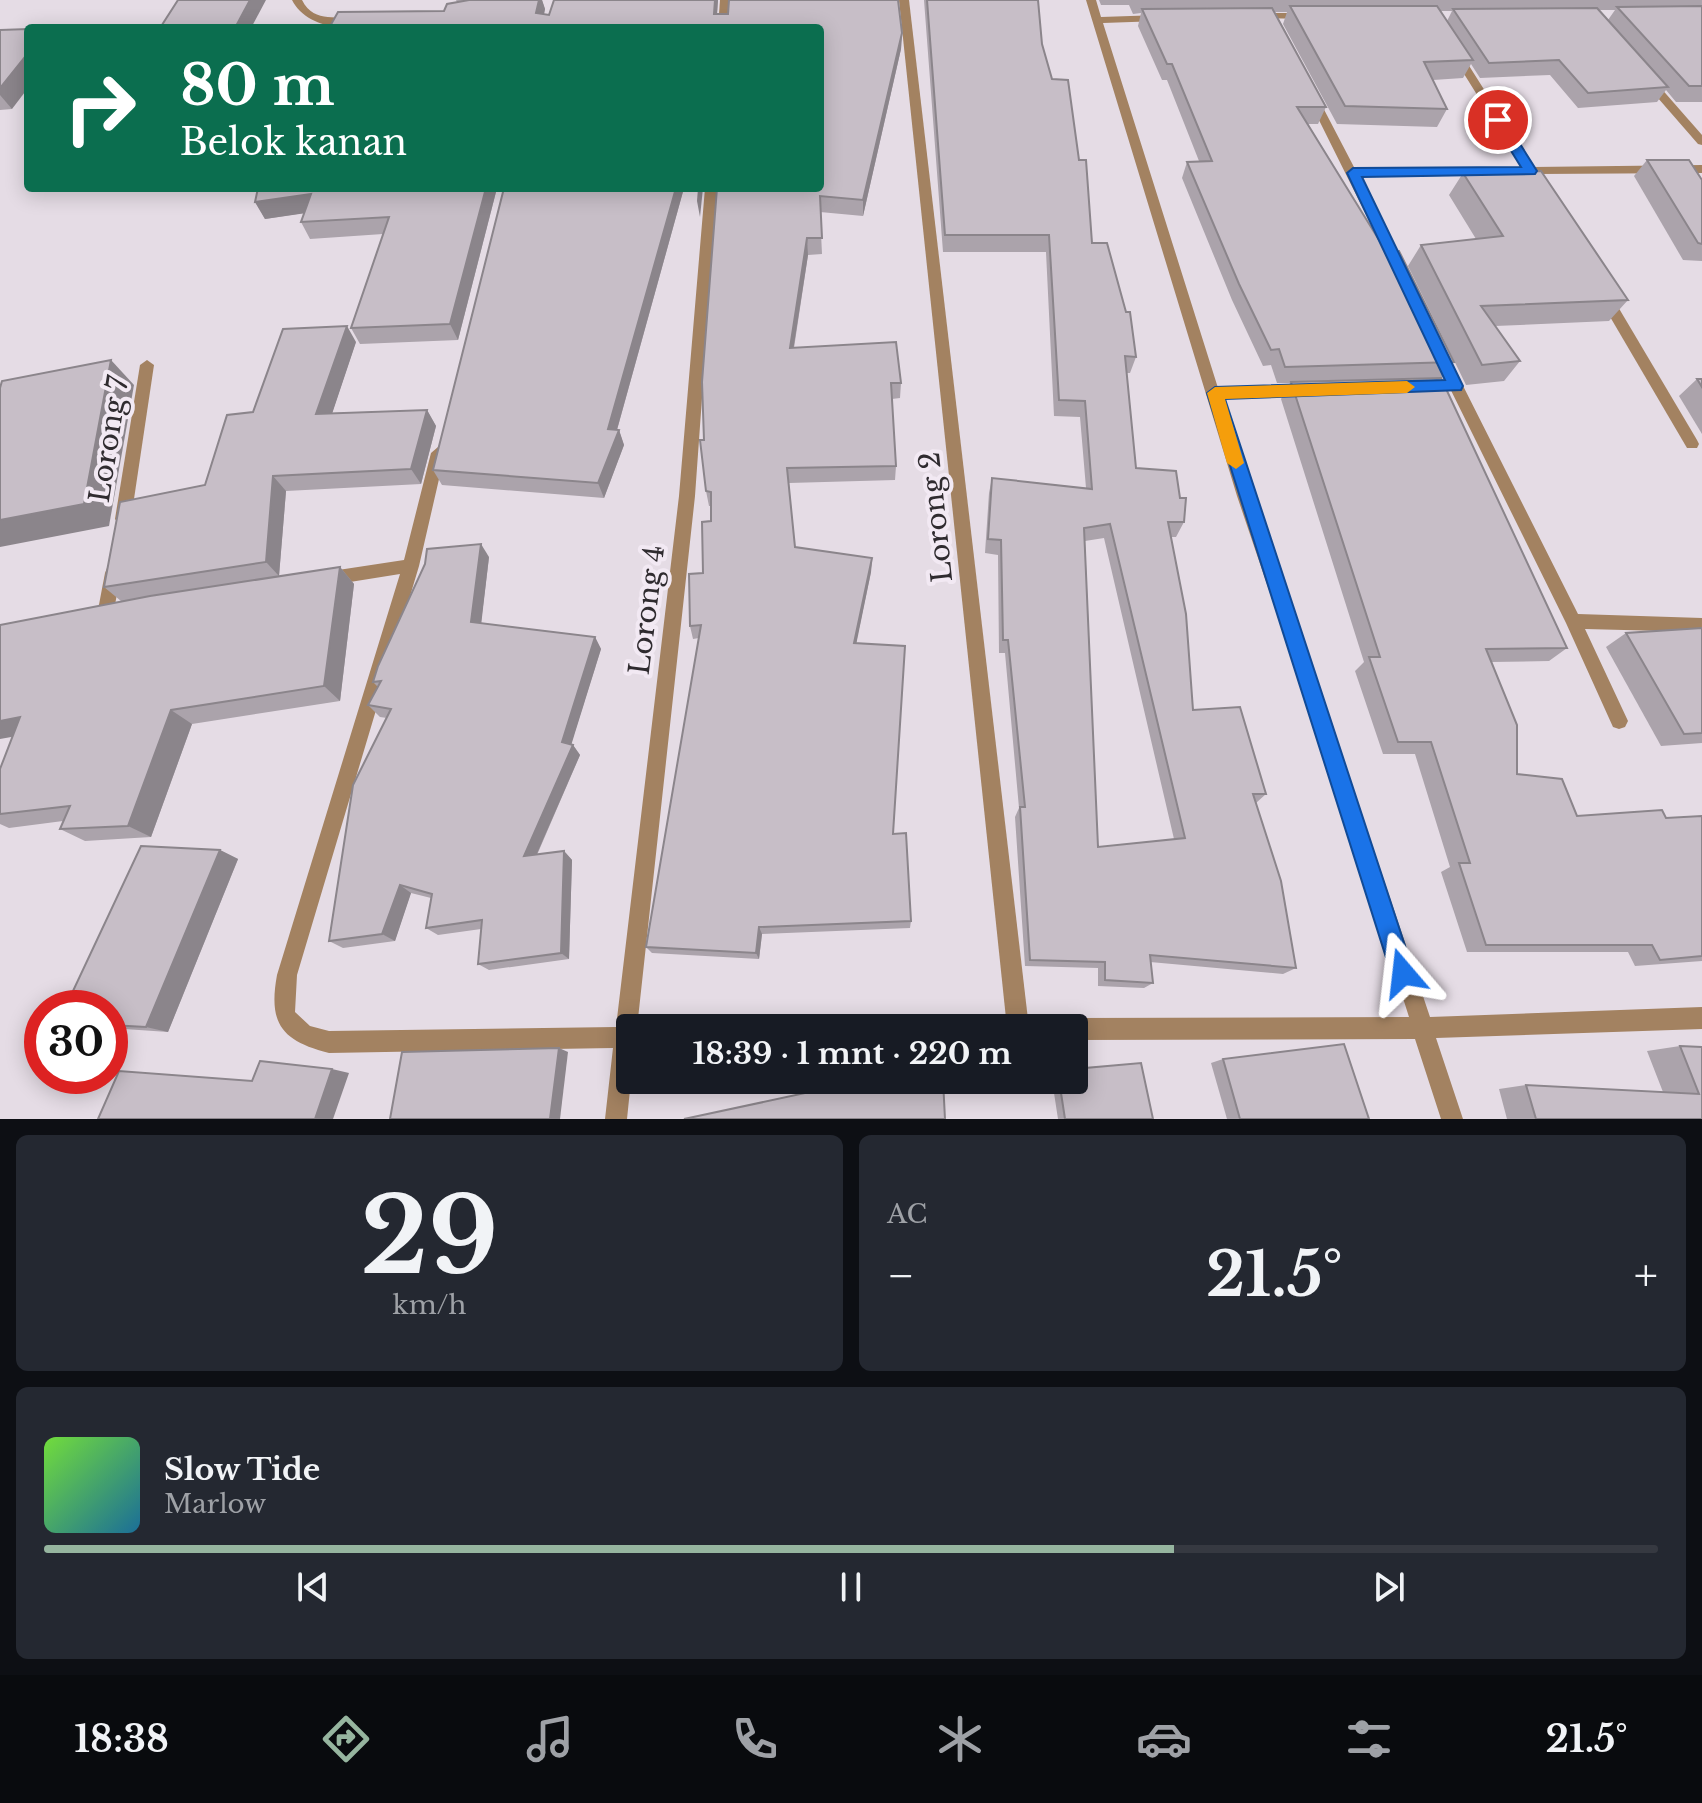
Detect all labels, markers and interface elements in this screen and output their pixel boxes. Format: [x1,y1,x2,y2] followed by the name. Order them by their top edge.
[180,51,335,120] text: 80 m
[48,56,152,160] icon: right
[1464,86,1532,154] pin
[1476,98,1520,142] icon: arrive
[180,120,407,165] text: Belok kanan
[82,372,136,505] street label: Lorong 7
[912,450,960,584] street label: Lorong 2
[622,543,672,677] street label: Lorong 4
[1361,931,1445,1015] position arrow
[24,990,128,1094] speed limit sign: 30
[692,1035,1012,1072] text: 18:39 · 1 mnt · 220 m
[361,1172,498,1301] text: 29
[887,1198,927,1230] text: AC
[1206,1238,1343,1312] text: 21.5°
[887,1248,915,1303] text: −
[1634,1248,1658,1303] text: +
[393,1289,466,1321] text: km/h
[164,1451,320,1488] text: Slow Tide
[164,1488,266,1520] text: Marlow
[291,1565,335,1609] icon: previous
[829,1565,873,1609] icon: pause
[1367,1565,1411,1609] icon: next
[318,1711,374,1767] icon: directions
[522,1711,578,1767] icon: music
[727,1711,783,1767] icon: phone
[932,1711,988,1767] icon: climate
[1136,1711,1192,1767] icon: car
[1341,1711,1397,1767] icon: filters
[74,1717,169,1762] text: 18:38
[1546,1717,1628,1762] text: 21.5°

